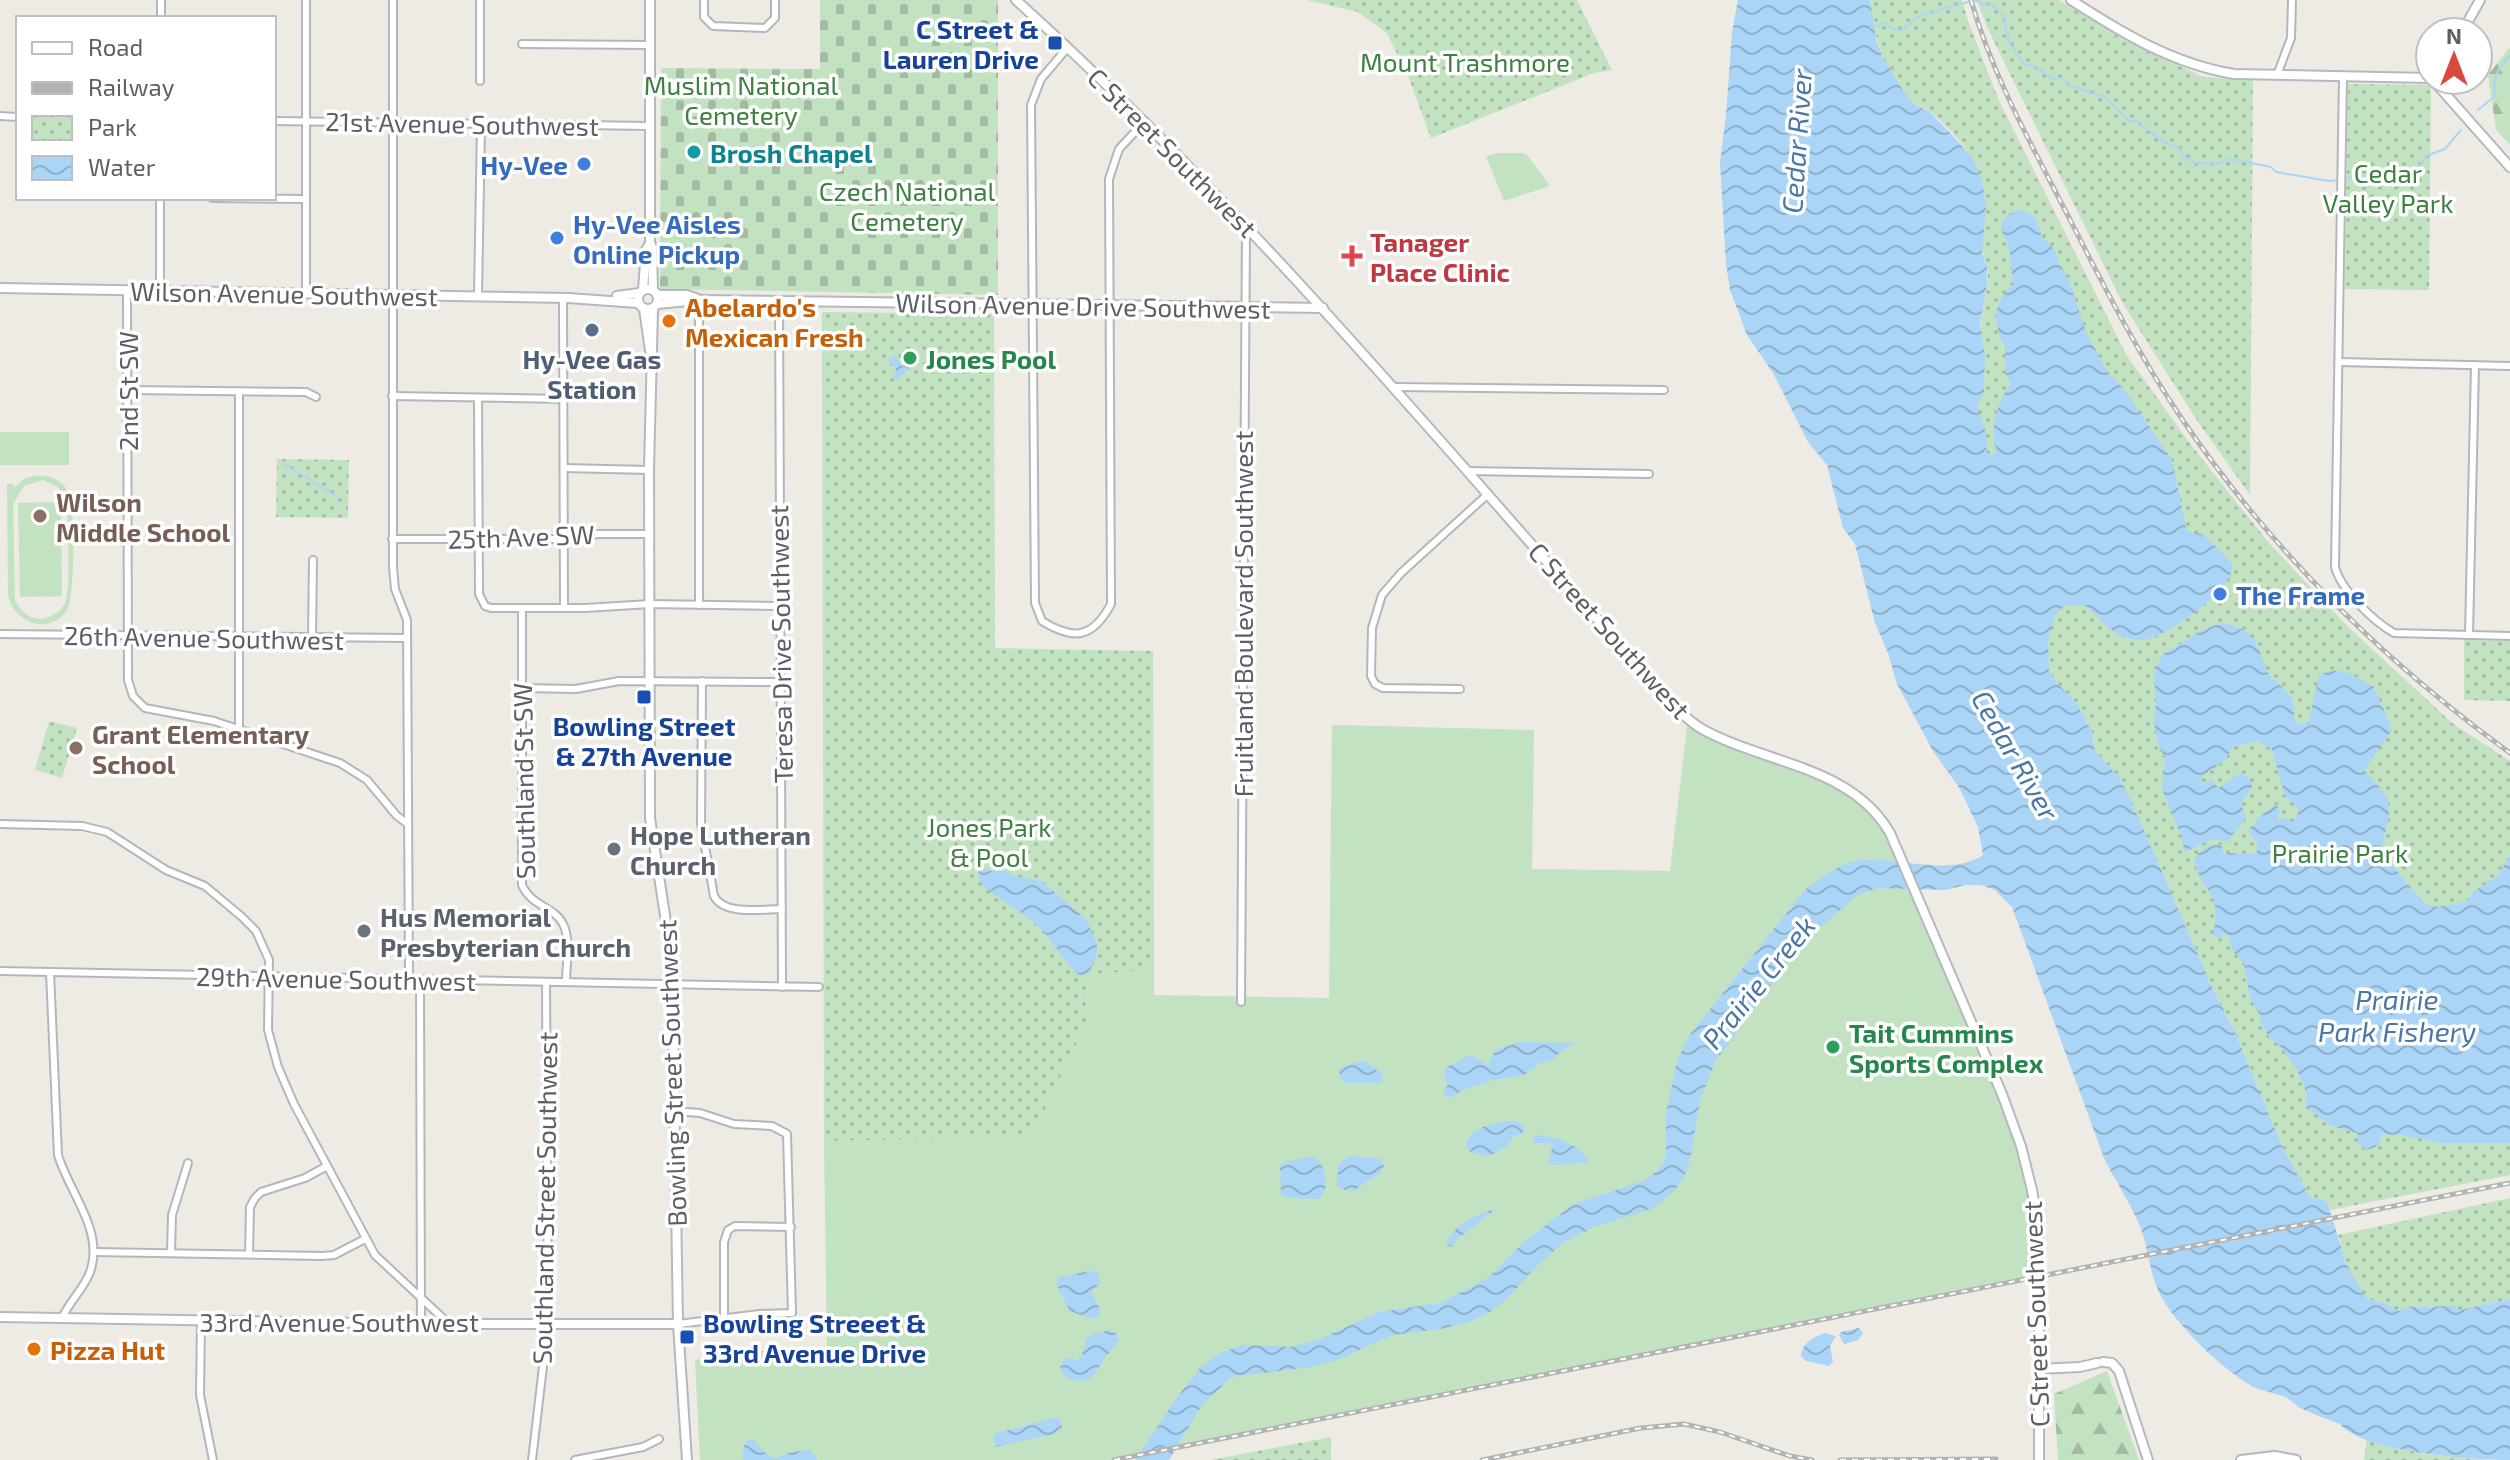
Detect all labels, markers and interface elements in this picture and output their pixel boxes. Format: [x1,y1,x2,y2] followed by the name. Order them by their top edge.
[883,13,1039,74] place label: C Street & Lauren Drive
[16,16,276,200] legend
[2414,16,2494,96] north arrow
[2446,22,2462,48] text: N
[88,32,143,61] text: Road
[1046,34,1064,52] marker: C Street & Lauren Drive
[1360,46,1570,77] park label: Mount Trashmore
[1082,61,1264,243] street label: C Street Southwest
[1774,67,1818,214] water label: Cedar River
[644,69,838,130] park label: Muslim National Cemetery
[88,72,175,101] text: Railway
[325,105,599,141] street label: 21st Avenue Southwest
[88,112,137,141] text: Park
[710,137,873,168] place label: Brosh Chapel
[685,143,703,161] marker: Brosh Chapel
[480,149,568,181] place label: Hy-Vee
[88,152,156,181] text: Water
[575,155,593,173] marker: Hy-Vee
[2323,157,2453,218] park label: Cedar Valley Park
[819,175,996,236] park label: Czech National Cemetery
[573,208,741,269] place label: Hy-Vee Aisles Online Pickup
[1370,226,1510,287] place label: Tanager Place Clinic
[548,229,566,247] marker: Hy-Vee Aisles Online Pickup
[1341,245,1363,267] marker: Tanager Place Clinic
[130,275,438,311] street label: Wilson Avenue Southwest
[895,286,1271,324] street label: Wilson Avenue Drive Southwest
[685,291,864,352] place label: Abelardo's Mexican Fresh
[660,312,678,330] marker: Abelardo's Mexican Fresh
[583,321,601,339] marker: Hy-Vee Gas Station
[112,331,143,451] street label: 2nd St SW
[523,343,661,404] place label: Hy-Vee Gas Station
[926,343,1056,374] place label: Jones Pool
[901,349,919,367] marker: Jones Pool
[1227,431,1258,797] street label: Fruitland Boulevard Southwest
[56,486,231,547] place label: Wilson Middle School
[762,504,798,784] street label: Teresa Drive Southwest
[31,507,49,525] marker: Wilson Middle School
[447,518,595,554] street label: 25th Ave SW
[1523,536,1697,725] street label: C Street Southwest
[2236,579,2365,610] place label: The Frame
[2211,585,2229,603] marker: The Frame
[64,619,344,655] street label: 26th Avenue Southwest
[506,683,540,879] street label: Southland St SW
[1965,684,2067,827] water label: Cedar River
[635,688,653,706] marker: Bowling Street & 27th Avenue
[553,710,736,771] place label: Bowling Street & 27th Avenue
[92,718,310,779] place label: Grant Elementary School
[67,739,85,757] marker: Grant Elementary School
[927,811,1051,872] park label: Jones Park & Pool
[630,819,811,880] place label: Hope Lutheran Church
[2272,837,2408,868] park label: Prairie Park
[605,840,623,858] marker: Hope Lutheran Church
[380,901,631,963] place label: Hus Memorial Presbyterian Church
[1694,909,1822,1055] water label: Prairie Creek
[650,919,692,1227] street label: Bowling Street Southwest
[355,922,373,940] marker: Hus Memorial Presbyterian Church
[196,960,476,996] street label: 29th Avenue Southwest
[2318,982,2476,1048] water label: Prairie Park Fishery
[1849,1017,2044,1078] place label: Tait Cummins Sports Complex
[526,1031,562,1365] street label: Southland Street Southwest
[1824,1038,1842,1056] marker: Tait Cummins Sports Complex
[2016,1200,2054,1428] street label: C Street Southwest
[199,1306,479,1337] street label: 33rd Avenue Southwest
[703,1307,926,1368] place label: Bowling Streeet & 33rd Avenue Drive
[678,1328,696,1346] marker: Bowling Streeet & 33rd Avenue Drive
[50,1334,165,1365] place label: Pizza Hut
[25,1340,43,1358] marker: Pizza Hut

